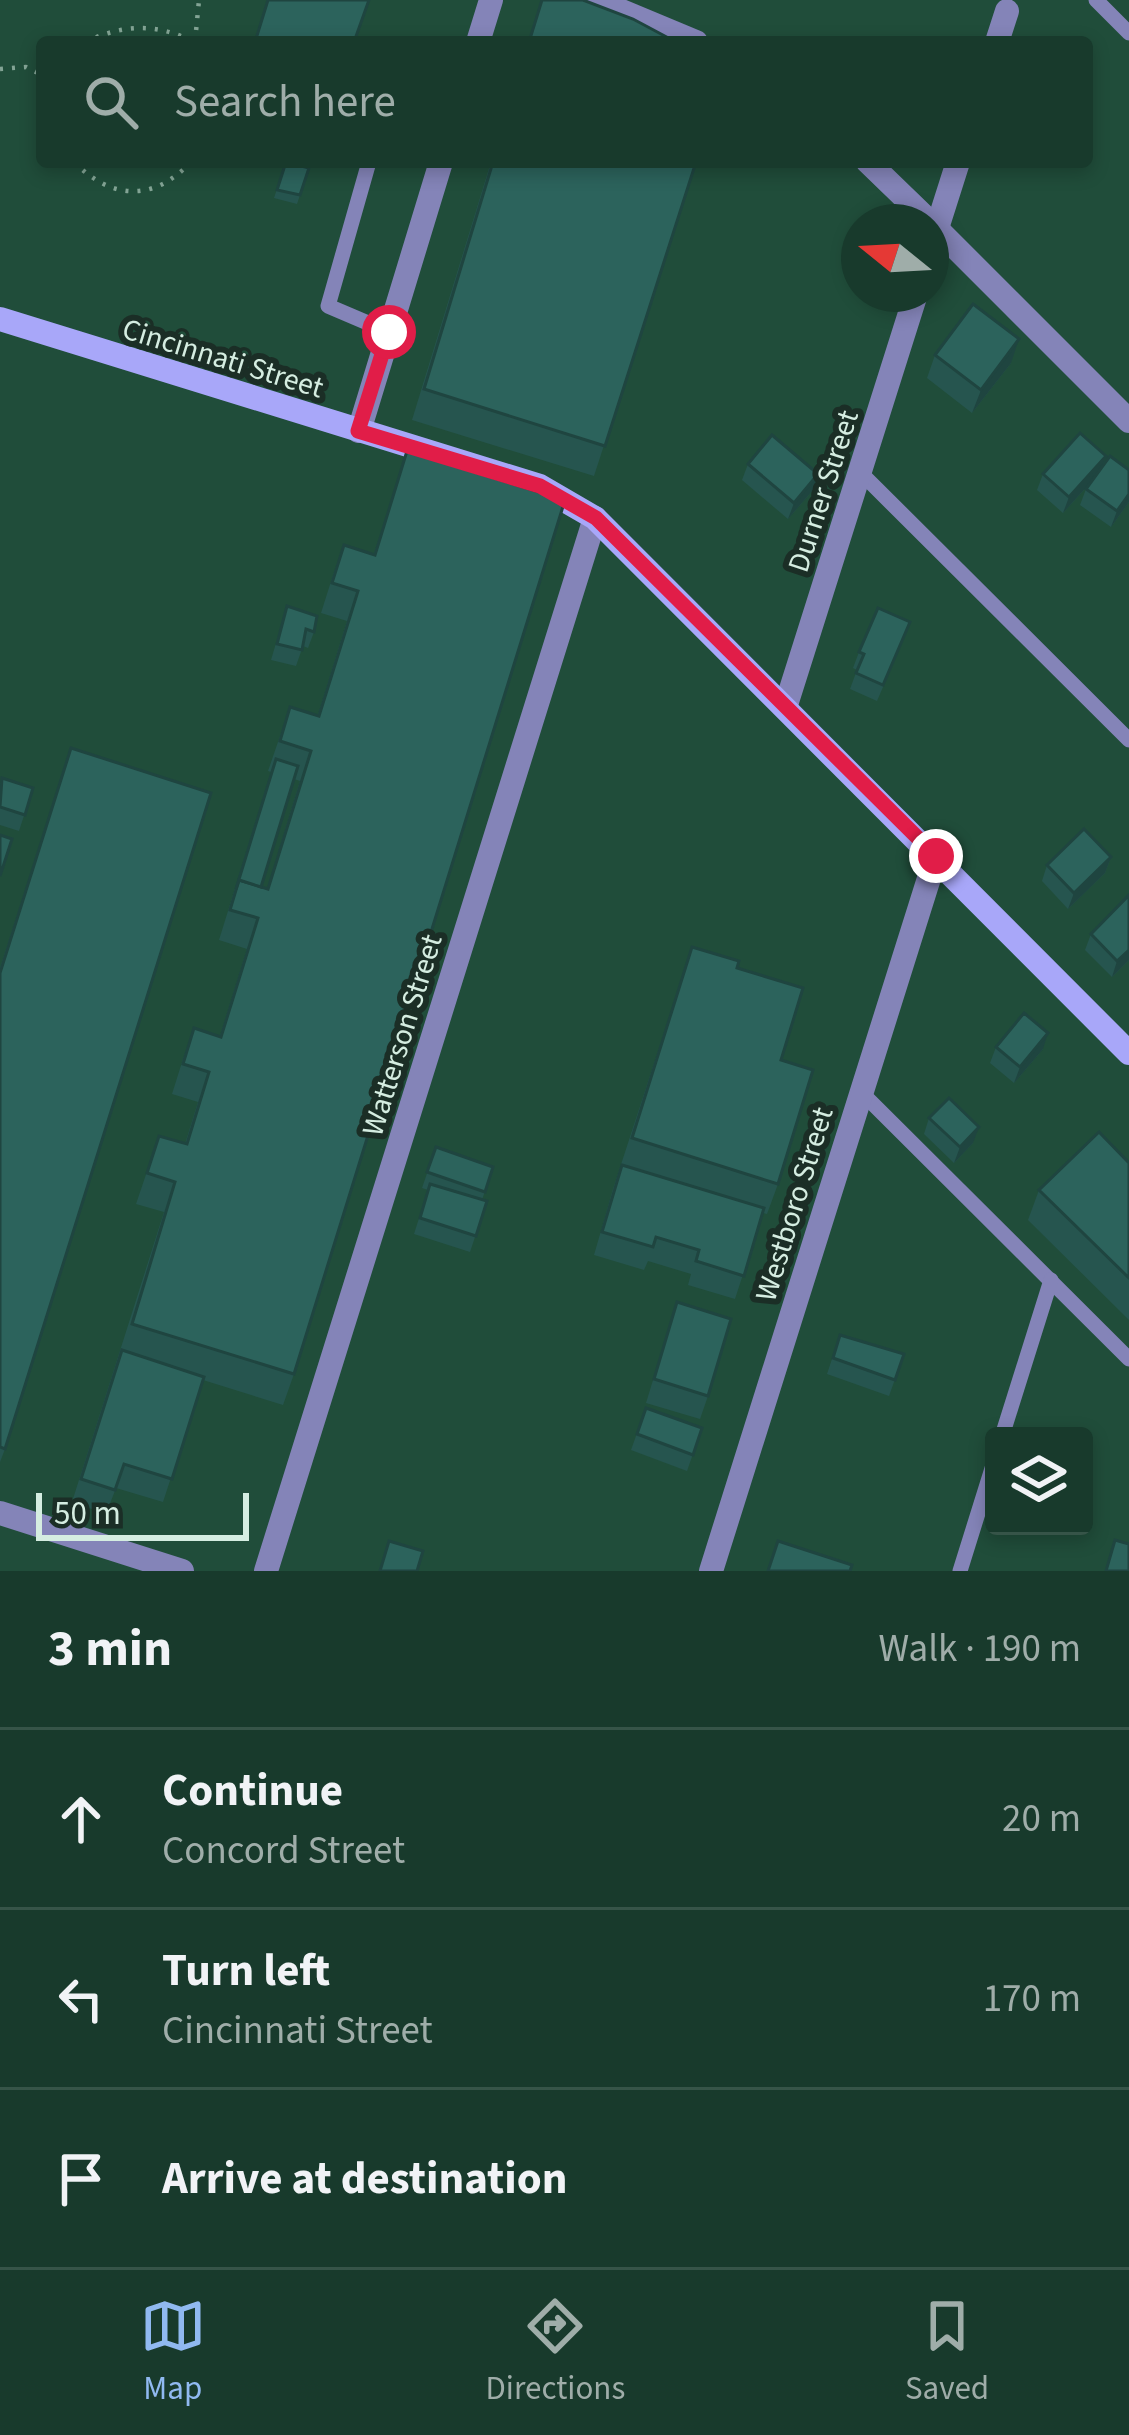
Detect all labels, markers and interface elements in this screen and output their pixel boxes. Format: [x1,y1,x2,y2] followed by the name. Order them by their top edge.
[36,36,1093,168] search box
[78,69,144,135] icon: search
[174,70,396,134] text: Search here
[841,204,949,312] north arrow
[362,305,416,359] route start
[117,307,329,409] street label: Cincinnati Street
[777,405,870,578] street label: Durner Street
[909,829,963,883] route end
[351,929,454,1141] street label: Watterson Street
[745,1102,844,1307] street label: Westboro Street
[985,1427,1093,1535] map controls
[985,1427,1093,1535] button: layers
[36,1487,249,1540] scale bar
[54,1490,121,1537] text: 50 m
[48,1613,172,1685] text: 3 min
[878,1621,1081,1677] text: Walk · 190 m
[162,1759,343,1823] text: Continue
[48,1786,114,1852] icon: ahead
[1002,1791,1081,1847] text: 20 m
[162,1823,405,1879] text: Concord Street
[162,1939,330,2003] text: Turn left
[48,1966,114,2032] icon: left
[983,1971,1081,2027] text: 170 m
[162,2003,433,2059] text: Cincinnati Street
[48,2146,114,2212] icon: arrive
[162,2147,567,2211] text: Arrive at destination
[140,2293,206,2412] tab: Map
[486,2293,625,2412] tab: Directions
[905,2293,989,2412] tab: Saved

